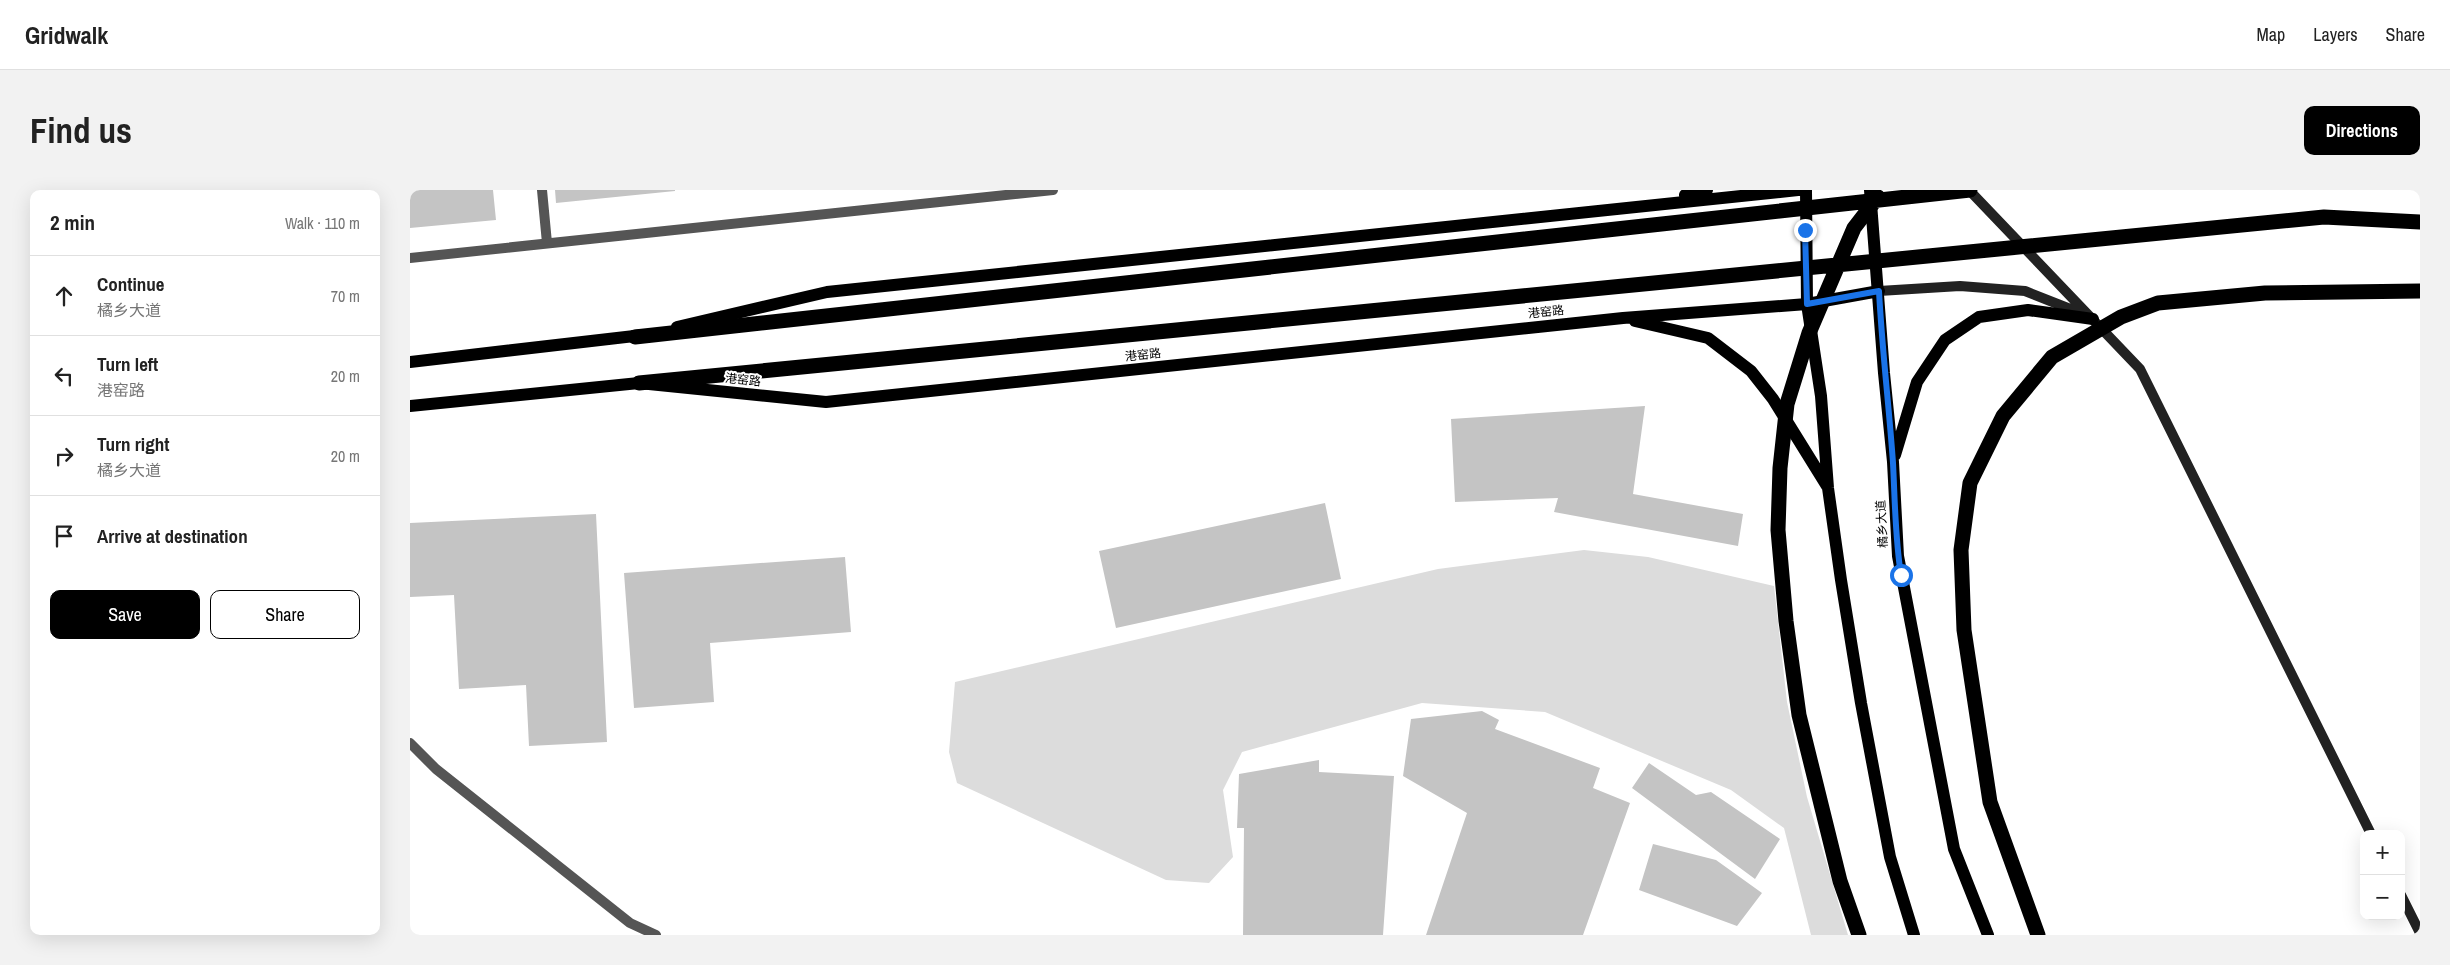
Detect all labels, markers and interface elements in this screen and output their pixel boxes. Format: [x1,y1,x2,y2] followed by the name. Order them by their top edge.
[25,19,108,51] text: Gridwalk
[2257,22,2285,47] text: Map
[2313,22,2358,47] text: Layers
[2386,22,2425,47] text: Share
[2304,106,2420,155] button: Directions
[30,107,132,154] text: Find us
[50,208,95,237] text: 2 min
[285,212,360,234] text: Walk · 110 m
[1794,219,1817,242] route end
[97,271,165,297] text: Continue
[50,282,78,310] icon: ahead
[331,285,360,307] text: 70 m
[97,299,161,321] text: 橘乡大道
[1527,302,1565,322] street label: 港窑路
[1124,345,1162,365] street label: 港窑路
[97,351,158,377] text: Turn left
[50,362,78,390] icon: left
[331,365,360,387] text: 20 m
[724,370,762,390] street label: 港窑路
[97,379,145,401] text: 港窑路
[97,431,169,457] text: Turn right
[50,442,78,470] icon: right
[331,445,360,467] text: 20 m
[97,459,161,481] text: 橘乡大道
[1873,500,1891,548] street label: 橘乡大道
[50,522,78,550] icon: arrive
[97,523,248,549] text: Arrive at destination
[1890,564,1913,587] route start
[50,590,200,639] button: Save
[210,590,360,639] button: Share
[2360,830,2405,920] map controls
[2360,830,2405,875] button: +
[2360,875,2405,920] button: −

